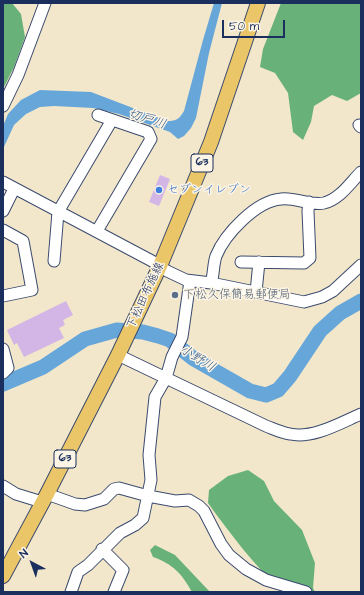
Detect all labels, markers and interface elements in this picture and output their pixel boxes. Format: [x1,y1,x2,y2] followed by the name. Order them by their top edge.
[224,12,287,38] scale bar
[229,18,259,35] text: 50 m
[126,107,168,133] water label: 切戸川
[191,154,213,172] road number: 63
[167,183,251,197] place label: セブンイレブン
[154,185,164,195] marker: セブンイレブン
[124,260,168,332] street label: 下松田布施線
[183,288,291,302] place label: 下松久保簡易郵便局
[170,290,180,300] marker: 下松久保簡易郵便局
[176,342,218,376] water label: 小野川
[54,450,76,468] road number: 63
[12,543,52,583] north arrow
[16,546,31,561] text: N

